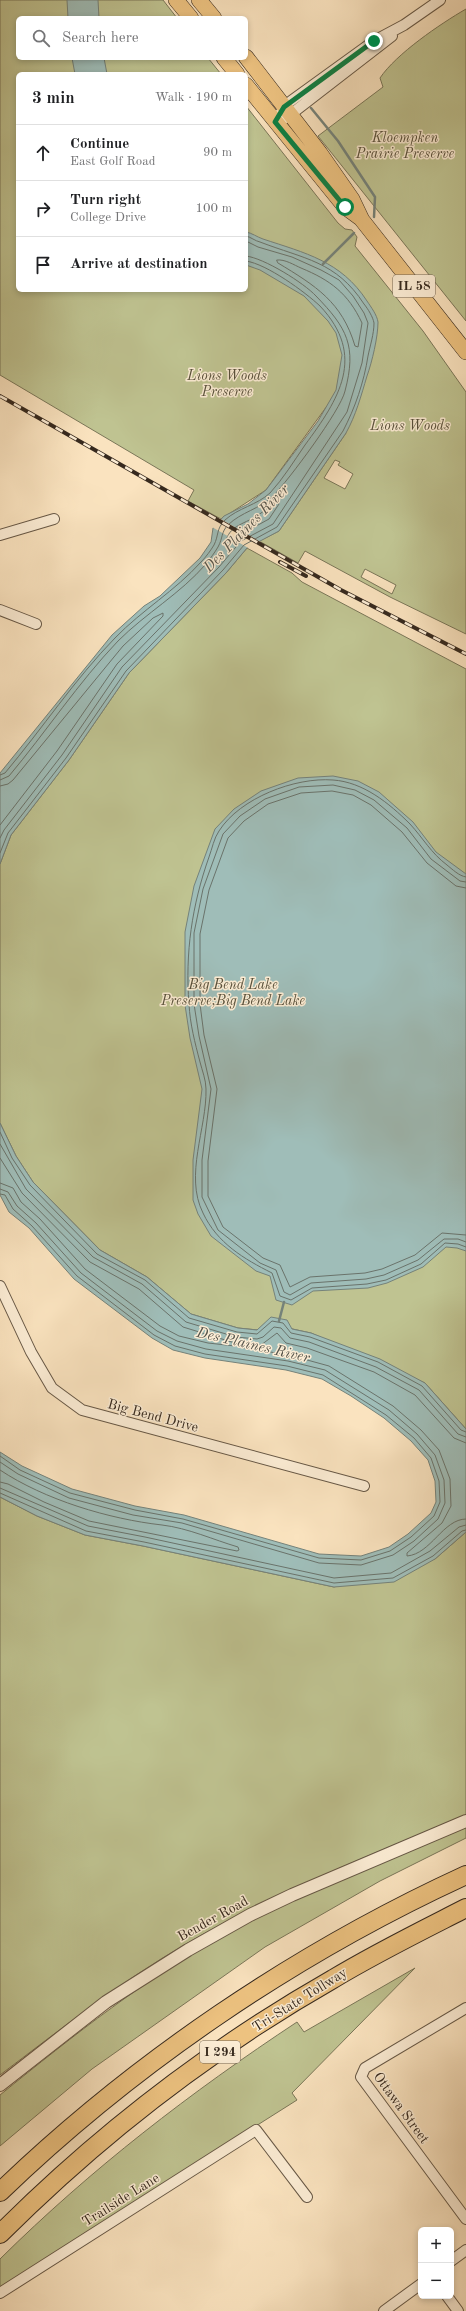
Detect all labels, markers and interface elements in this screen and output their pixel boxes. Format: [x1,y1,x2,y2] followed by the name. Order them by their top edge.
[16,16,248,60] search box
[30,27,52,49] icon: search
[62,31,139,46] text: Search here
[365,32,383,50] route end
[32,90,75,107] text: 3 min
[155,91,232,104] text: Walk · 190 m
[355,131,455,161] park label: Kloempken Prairie Preserve
[70,137,129,152] text: Continue
[32,142,54,164] icon: ahead
[203,146,232,159] text: 90 m
[70,155,155,168] text: East Golf Road
[70,193,141,208] text: Turn right
[32,198,54,220] icon: right
[336,198,354,216] route start
[195,202,232,215] text: 100 m
[70,211,146,224] text: College Drive
[32,254,54,276] icon: arrive
[70,257,208,272] text: Arrive at destination
[393,275,435,297] road number: IL 58
[186,369,267,399] park label: Lions Woods Preserve
[369,419,450,433] park label: Lions Woods
[201,482,293,577] water label: Des Plaines River
[160,978,305,1009] park label: Big Bend Lake Preserve;Big Bend Lake
[194,1325,312,1366] water label: Des Plaines River
[106,1397,200,1435] street label: Big Bend Drive
[175,1894,251,1944] street label: Bender Road
[250,1965,350,2035] street label: Tri-State Tollway
[200,2041,240,2063] road number: I 294
[370,2070,432,2146] street label: Ottawa Street
[80,2171,162,2229] street label: Trailside Lane
[418,2227,454,2299] map controls
[418,2227,454,2263] button: +
[418,2263,454,2299] button: −

